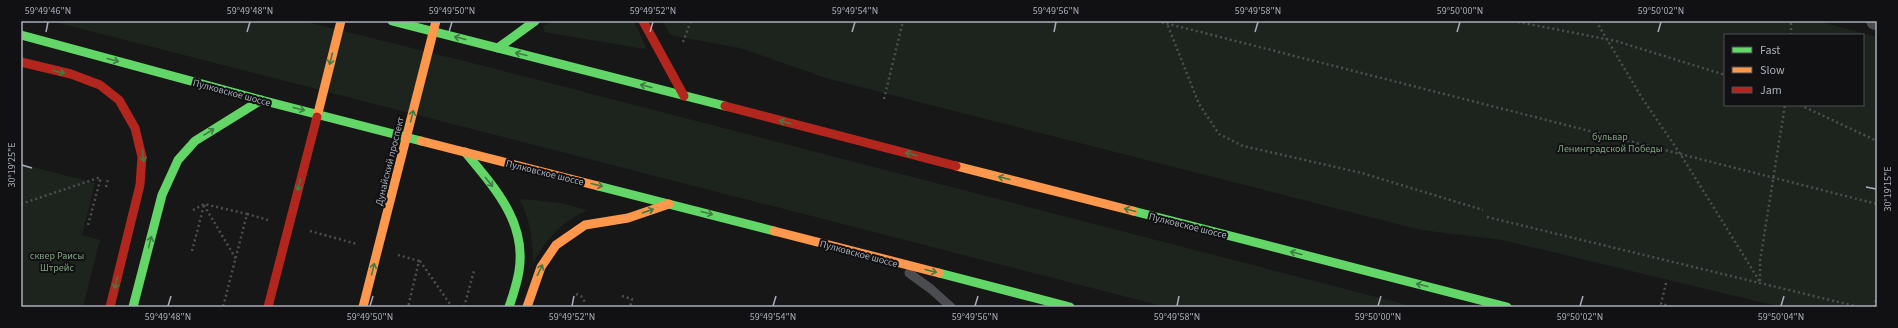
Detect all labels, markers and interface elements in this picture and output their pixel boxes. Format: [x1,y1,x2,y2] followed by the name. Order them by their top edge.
[25,4,71,18] text: 59°49'46"N
[227,4,273,18] text: 59°49'48"N
[429,4,475,18] text: 59°49'50"N
[630,4,676,18] text: 59°49'52"N
[832,4,878,18] text: 59°49'54"N
[1033,4,1079,18] text: 59°49'56"N
[1235,4,1281,18] text: 59°49'58"N
[1437,4,1483,18] text: 59°50'00"N
[1638,4,1684,18] text: 59°50'02"N
[454,34,467,42] one-way arrow
[1724,34,1864,106] legend
[1760,42,1780,59] text: Fast
[514,50,527,57] one-way arrow
[327,52,335,65] one-way arrow
[106,57,119,64] one-way arrow
[1760,62,1785,79] text: Slow
[52,68,65,76] one-way arrow
[191,76,272,110] street label: Пулковское шоссе
[640,82,653,89] one-way arrow
[1760,82,1782,99] text: Jam
[292,106,305,114] one-way arrow
[409,110,416,123] one-way arrow
[372,115,408,207] street label: Дунайский проспект
[779,117,792,125] one-way arrow
[203,128,214,136] one-way arrow
[1558,130,1662,156] park label: бульвар Ленинградской Победы
[5,142,19,188] text: 30°19'25"E
[139,149,146,162] one-way arrow
[905,150,918,157] one-way arrow
[504,157,585,189] street label: Пулковское шоссе
[1881,166,1895,212] text: 30°19'15"E
[998,174,1011,181] one-way arrow
[484,177,493,188] one-way arrow
[295,178,303,191] one-way arrow
[591,182,604,190] one-way arrow
[642,206,654,214] one-way arrow
[1123,206,1136,213] one-way arrow
[700,210,713,218] one-way arrow
[1147,210,1228,242] street label: Пулковское шоссе
[147,236,154,249] one-way arrow
[818,237,899,271] street label: Пулковское шоссе
[30,249,84,275] park label: сквер Раисы Штрейс
[1290,249,1303,256] one-way arrow
[370,263,377,276] one-way arrow
[537,264,544,276] one-way arrow
[924,268,937,276] one-way arrow
[112,276,119,289] one-way arrow
[1416,281,1429,289] one-way arrow
[145,310,191,324] text: 59°49'48"N
[347,310,393,324] text: 59°49'50"N
[549,310,595,324] text: 59°49'52"N
[750,310,796,324] text: 59°49'54"N
[952,310,998,324] text: 59°49'56"N
[1154,310,1200,324] text: 59°49'58"N
[1355,310,1401,324] text: 59°50'00"N
[1557,310,1603,324] text: 59°50'02"N
[1758,310,1804,324] text: 59°50'04"N

